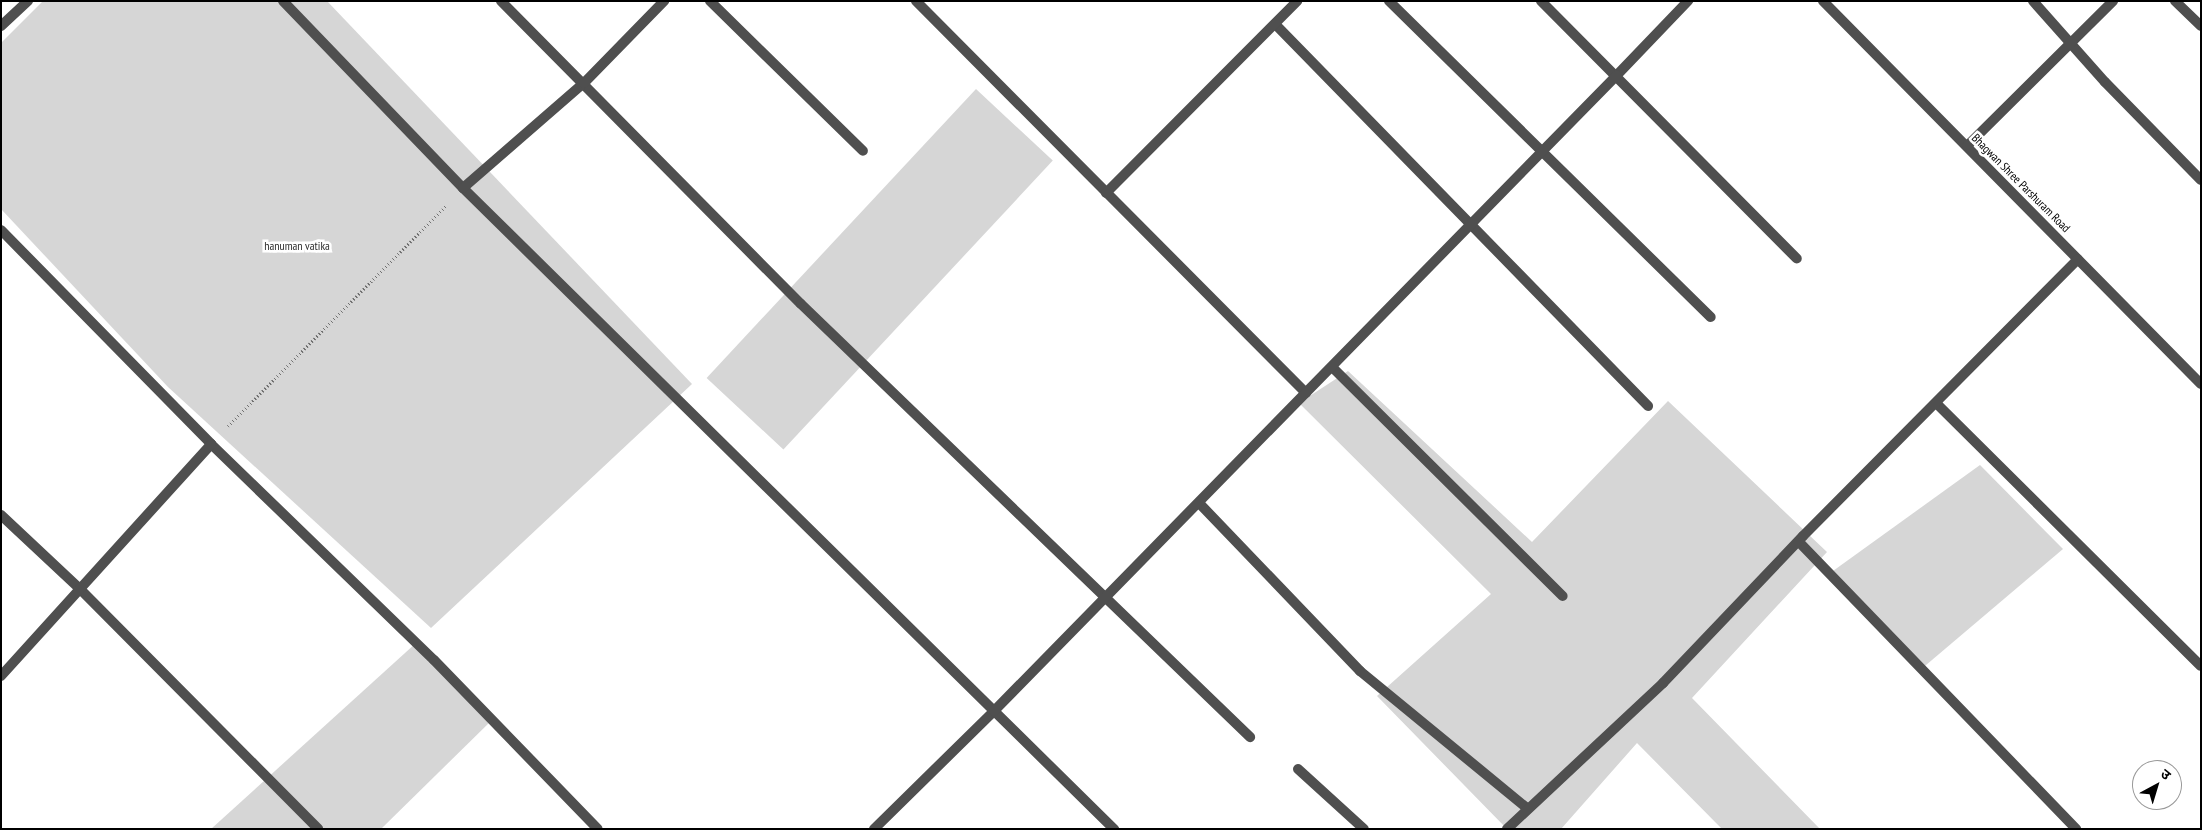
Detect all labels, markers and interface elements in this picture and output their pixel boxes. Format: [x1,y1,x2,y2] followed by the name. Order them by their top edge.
[1969,131,2073,235] street label: Bhagwan Shree Parshuram Road
[264,239,330,253] park label: hanuman vatika
[2132,760,2182,810] north arrow
[2157,765,2175,784] text: उ

